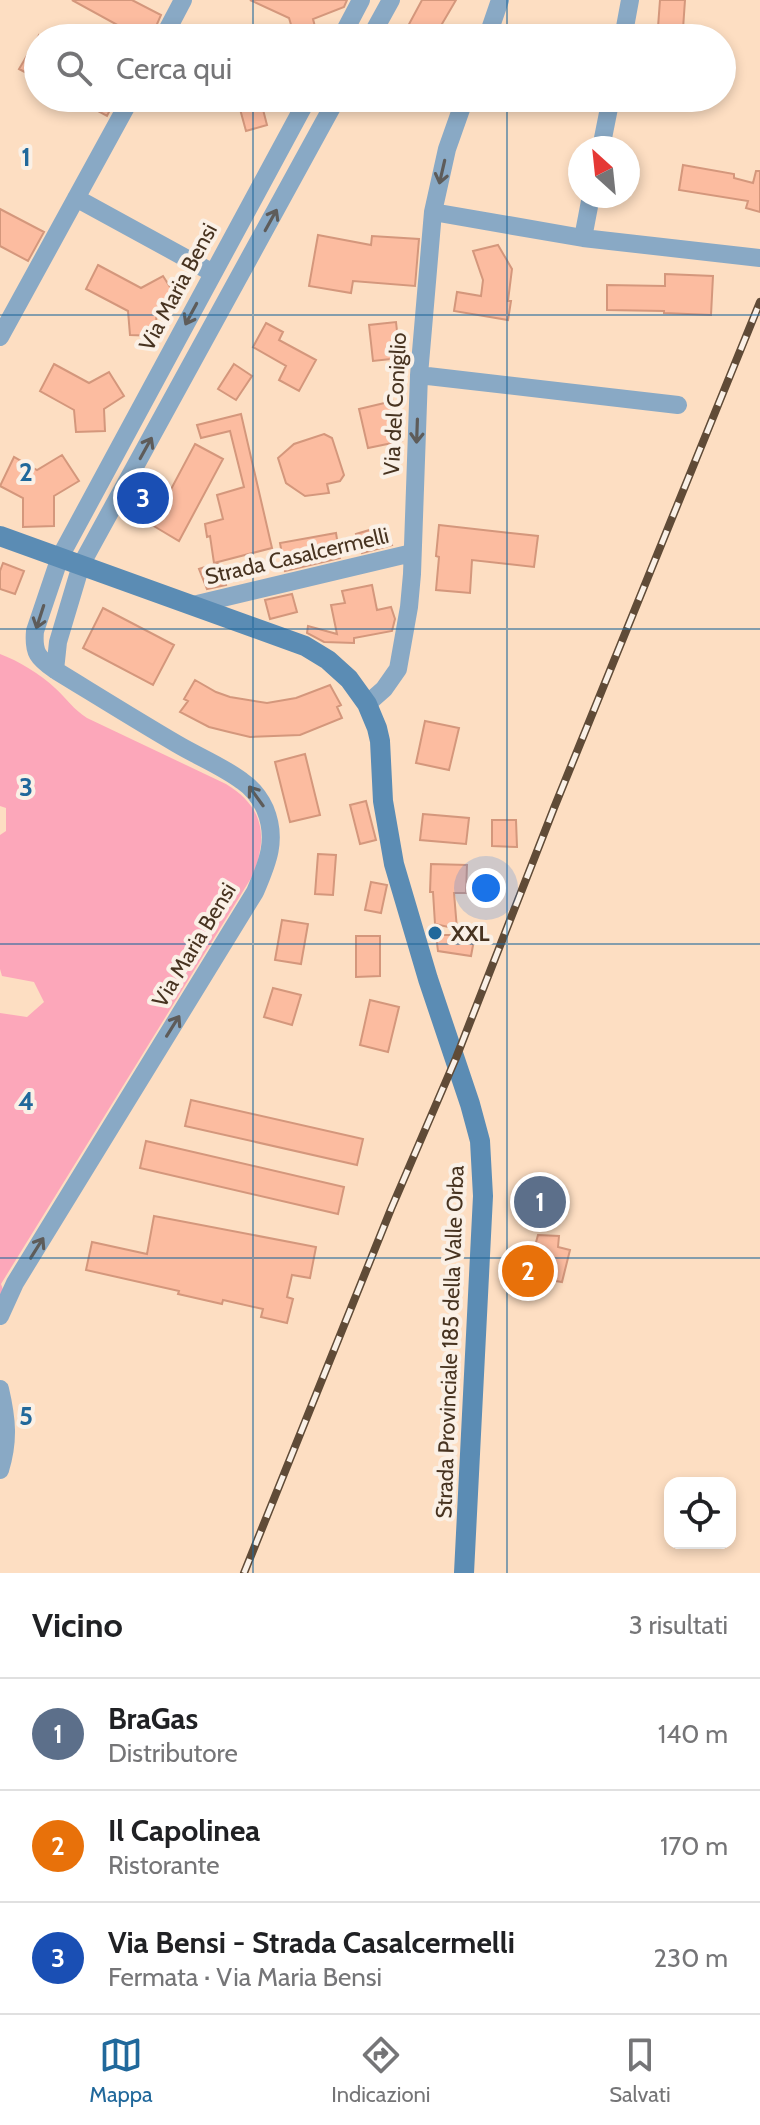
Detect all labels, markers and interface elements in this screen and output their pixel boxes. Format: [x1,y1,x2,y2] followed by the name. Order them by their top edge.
[24,24,736,112] search box
[52,46,96,90] icon: search
[116,50,232,87] text: Cerca qui
[568,136,640,208] north arrow
[21,141,31,173] text: 1
[434,159,449,185] one-way arrow
[263,208,279,232] one-way arrow
[133,219,223,355] street label: Via Maria Bensi
[183,302,198,326] one-way arrow
[378,332,412,476] street label: Via del Coniglio
[409,417,424,444] one-way arrow
[138,436,154,460] one-way arrow
[19,456,33,488] text: 2
[117,468,169,528] pin: 3
[203,522,391,590] street label: Strada Casalcermelli
[31,604,46,629] one-way arrow
[19,771,33,803] text: 3
[248,786,264,808] one-way arrow
[466,868,506,908] your location
[146,878,242,1012] street label: Via Maria Bensi
[450,920,490,947] place label: XXL
[426,924,444,942] marker: XXL
[165,1015,181,1038] one-way arrow
[18,1085,34,1117] text: 4
[430,1165,470,1519] street label: Strada Provinciale 185 della Valle Orba
[514,1172,566,1232] pin: 1
[29,1237,45,1260] one-way arrow
[502,1241,554,1301] pin: 2
[19,1400,33,1432] text: 5
[664,1477,736,1549] map controls
[664,1477,736,1549] button: locate
[32,1604,123,1646] text: Vicino
[629,1609,728,1641] text: 3 risultati
[108,1700,198,1737] text: BraGas
[53,1718,63,1750] text: 1
[658,1718,728,1750] text: 140 m
[108,1737,238,1769] text: Distributore
[108,1812,260,1849] text: Il Capolinea
[51,1830,65,1862] text: 2
[660,1830,728,1862] text: 170 m
[108,1849,220,1881] text: Ristorante
[108,1924,515,1961] text: Via Bensi - Strada Casalcermelli
[51,1942,65,1974] text: 3
[654,1942,728,1974] text: 230 m
[108,1961,382,1993] text: Fermata · Via Maria Bensi
[89,2033,153,2108] tab: Mappa
[331,2033,431,2108] tab: Indicazioni
[609,2033,671,2108] tab: Salvati

